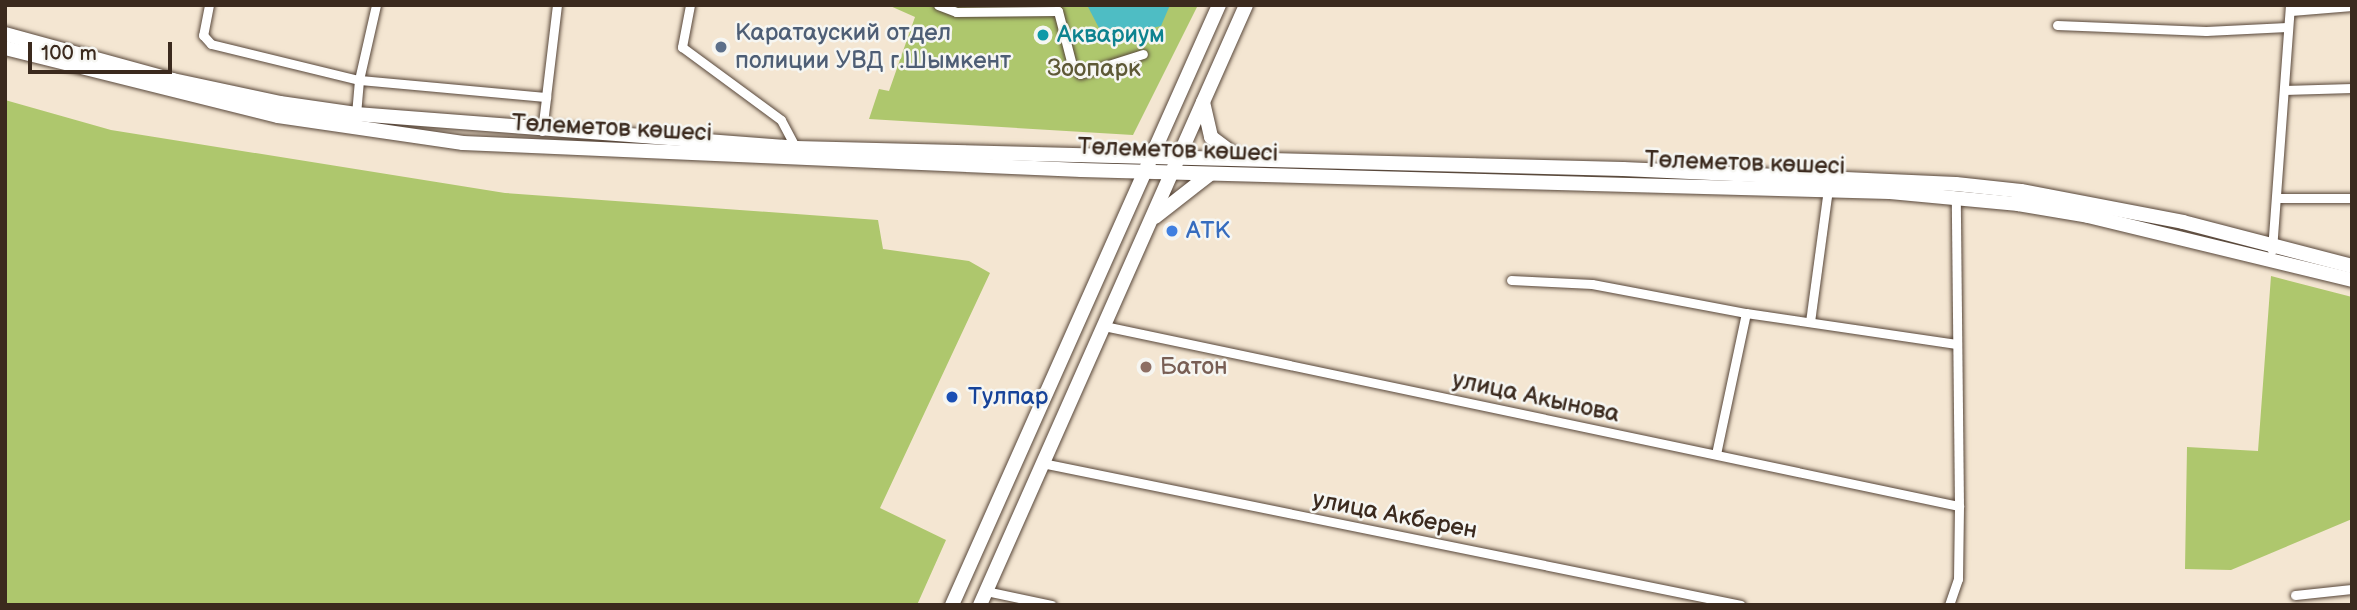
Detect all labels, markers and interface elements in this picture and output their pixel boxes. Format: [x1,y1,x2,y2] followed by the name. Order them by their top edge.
[735,19,1011,75] place label: Каратауский отдел полиции УВД г.Шымкент
[1057,21,1165,49] place label: Аквариум
[1035,27,1051,43] marker: Аквариум
[32,28,175,72] scale bar
[713,39,729,55] marker: Каратауский отдел полиции УВД г.Шымкент
[41,41,97,66] text: 100 m
[1047,55,1141,83] park label: Зоопарк
[511,108,713,148] street label: Төлеметов көшесі
[1077,132,1279,168] street label: Төлеметов көшесі
[1644,145,1846,181] street label: Төлеметов көшесі
[1186,217,1230,245] place label: АТК
[1164,223,1180,239] marker: АТК
[1160,353,1228,381] place label: Батон
[1138,359,1154,375] marker: Батон
[1450,365,1622,429] street label: улица Акынова
[968,383,1048,411] place label: Тулпар
[942,387,962,407] marker: Тулпар
[1310,485,1480,545] street label: улица Акберен

